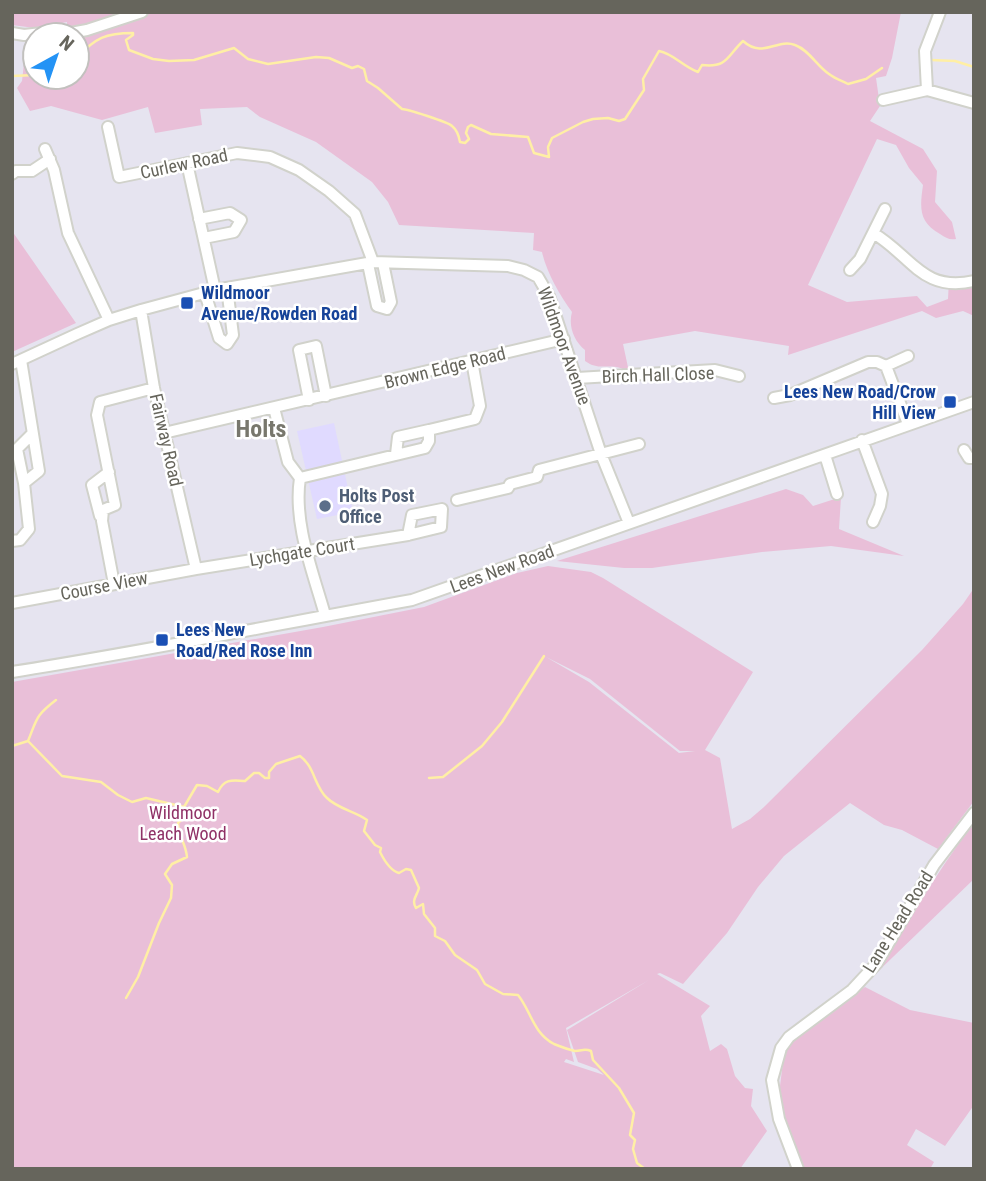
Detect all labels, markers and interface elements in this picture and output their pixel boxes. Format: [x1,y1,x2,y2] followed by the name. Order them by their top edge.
[21,21,91,91] north arrow
[55,31,78,56] text: N
[138,144,230,183] street label: Curlew Road
[201,282,357,324] place label: Wildmoor Avenue/Rowden Road
[533,284,596,408] street label: Wildmoor Avenue
[179,295,195,311] marker: Wildmoor Avenue/Rowden Road
[382,342,508,393] street label: Brown Edge Road
[601,362,715,387] street label: Birch Hall Close
[784,381,937,423] place label: Lees New Road/Crow Hill View
[146,391,187,488] street label: Fairway Road
[942,394,958,410] marker: Lees New Road/Crow Hill View
[236,415,287,443] district label: Holts
[339,485,415,527] place label: Holts Post Office
[317,498,333,514] marker: Holts Post Office
[248,533,356,570] street label: Lychgate Court
[447,540,557,597] street label: Lees New Road
[58,567,150,604] street label: Course View
[176,619,312,661] place label: Lees New Road/Red Rose Inn
[154,632,170,648] marker: Lees New Road/Red Rose Inn
[139,802,227,844] park label: Wildmoor Leach Wood
[858,867,937,976] street label: Lane Head Road

